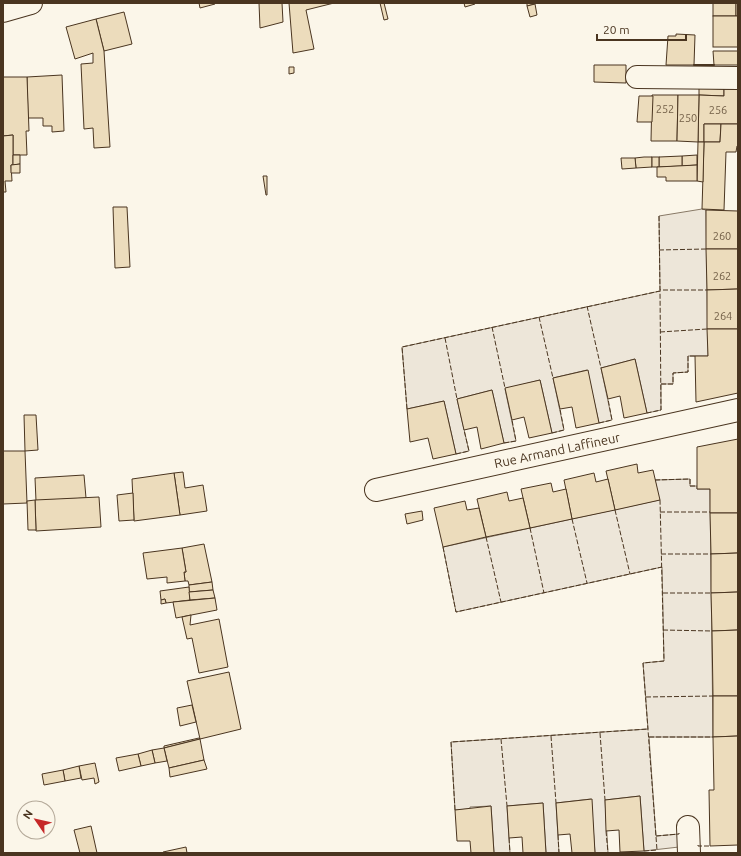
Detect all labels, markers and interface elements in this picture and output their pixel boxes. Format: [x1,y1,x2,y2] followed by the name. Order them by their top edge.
[597,16,686,42] scale bar
[603,23,630,36] text: 20 m
[656,103,674,115] house number: 252
[709,104,727,116] house number: 256
[679,112,697,124] house number: 250
[713,230,731,242] house number: 260
[713,270,731,282] house number: 262
[714,310,732,322] house number: 264
[493,430,621,470] street label: Rue Armand Laffineur
[16,800,56,840] north arrow
[20,808,35,821] text: N

